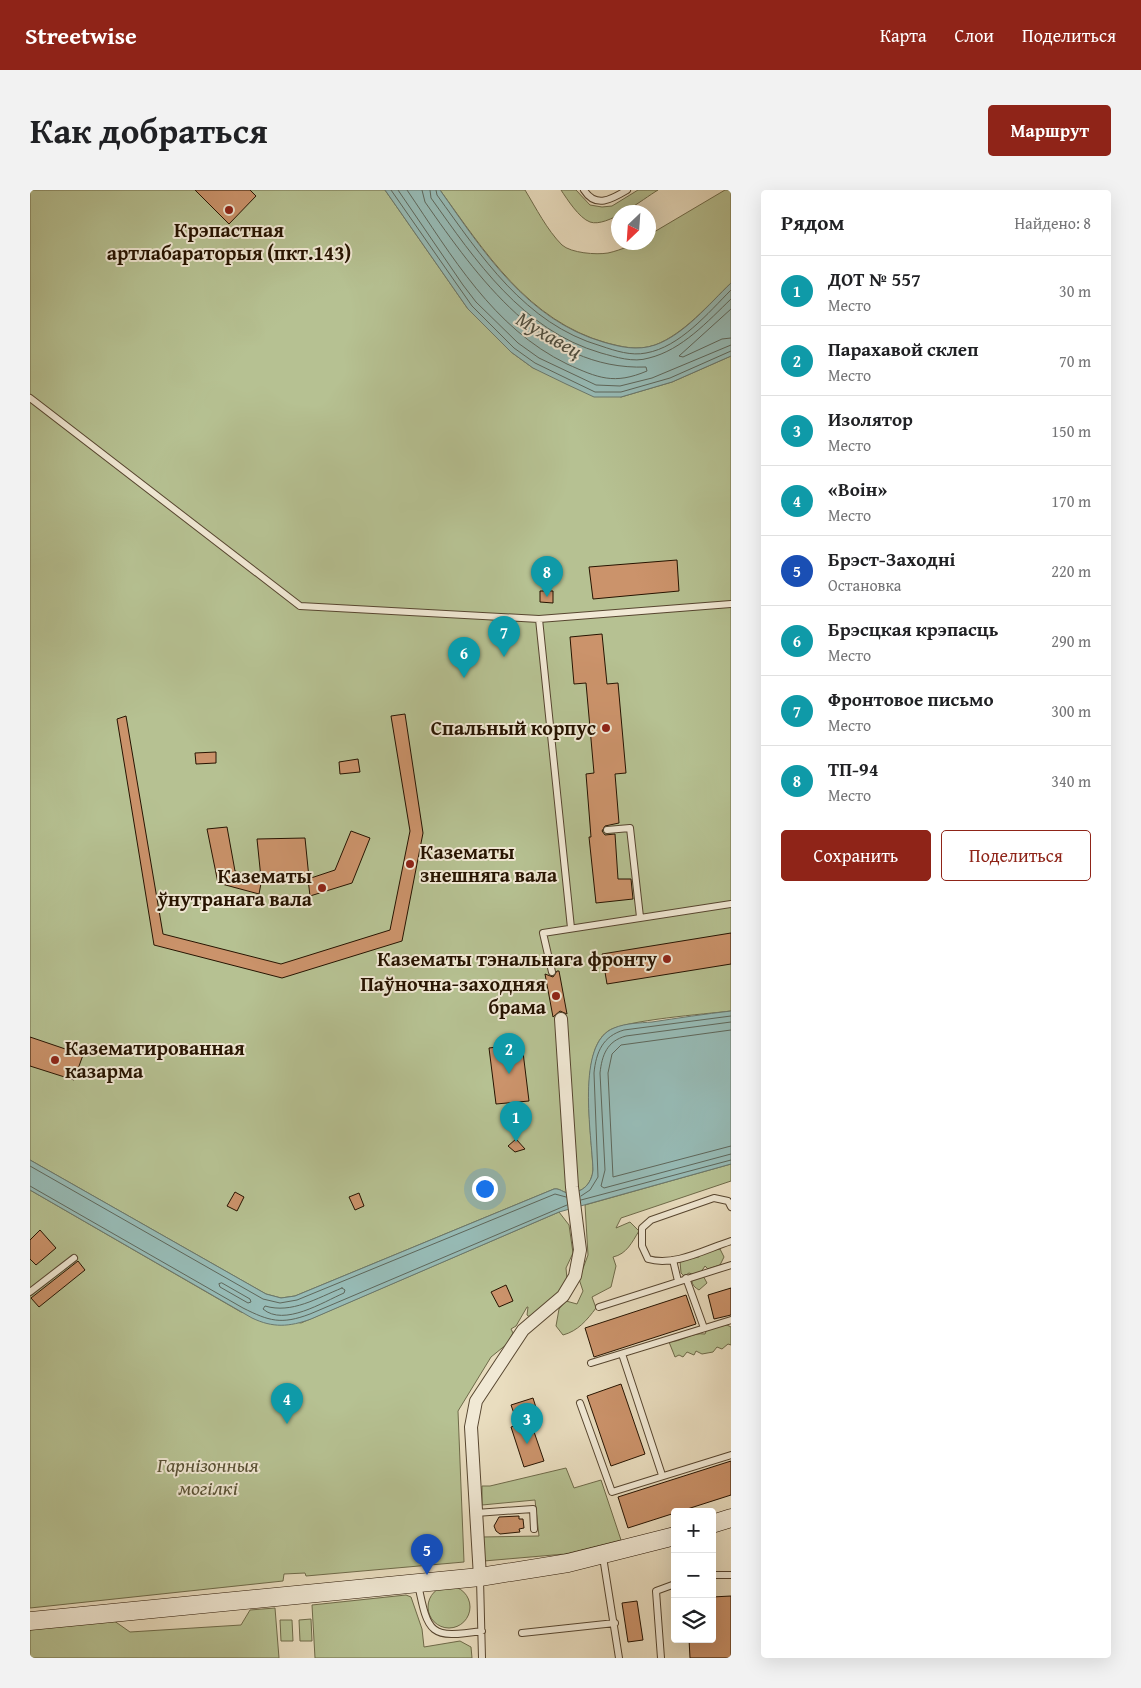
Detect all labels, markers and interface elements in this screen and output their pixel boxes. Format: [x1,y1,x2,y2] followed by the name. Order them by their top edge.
[25,18,137,53] text: Streetwise
[880,22,927,49] text: Карта
[955,22,994,49] text: Слои
[1022,22,1116,49] text: Поделиться
[30,105,268,156] text: Как добраться
[988,105,1111,156] button: Маршрут
[223,204,235,216] marker: Крэпастная артлабараторыя (пкт.143)
[611,205,656,250] north arrow
[781,207,844,238] text: Рядом
[1014,211,1091,235] text: Найдено: 8
[107,215,351,267] place label: Крэпастная артлабараторыя (пкт.143)
[828,265,921,293] text: ДОТ № 557
[793,279,801,303] text: 1
[1059,279,1091,303] text: 30 m
[828,293,871,317] text: Место
[510,303,588,366] water label: Мухавец
[828,335,978,363] text: Парахавой склеп
[793,349,801,373] text: 2
[1059,349,1091,373] text: 70 m
[828,363,871,387] text: Место
[828,405,913,433] text: Изолятор
[793,419,801,443] text: 3
[1051,419,1091,443] text: 150 m
[828,433,871,457] text: Место
[828,475,887,503] text: «Воін»
[793,489,801,513] text: 4
[1051,489,1091,513] text: 170 m
[828,503,871,527] text: Место
[828,545,955,573] text: Брэст-Заходні
[531,556,563,597] pin: 8
[793,559,801,583] text: 5
[1051,559,1091,583] text: 220 m
[828,573,901,597] text: Остановка
[828,615,999,643] text: Брэсцкая крэпасць
[488,616,520,657] pin: 7
[793,629,801,653] text: 6
[1051,629,1091,653] text: 290 m
[448,637,480,678] pin: 6
[828,643,871,667] text: Место
[828,685,994,713] text: Фронтовое письмо
[793,699,801,723] text: 7
[1051,699,1091,723] text: 300 m
[431,713,596,742] place label: Спальный корпус
[828,713,871,737] text: Место
[600,722,612,734] marker: Спальный корпус
[828,755,879,783] text: ТП-94
[793,769,801,793] text: 8
[1051,769,1091,793] text: 340 m
[828,783,871,807] text: Место
[781,830,931,881] button: Сохранить
[941,830,1091,881] button: Поделиться
[420,837,558,889] place label: Казематы знешняга вала
[404,858,416,870] marker: Казематы знешняга вала
[156,861,313,913] place label: Казематы ўнутранага вала
[316,882,328,894] marker: Казематы ўнутранага вала
[377,944,657,973] place label: Казематы тэнальнага фронту
[661,953,673,965] marker: Казематы тэнальнага фронту
[360,969,547,1021] place label: Паўночна-заходняя брама
[550,990,562,1002] marker: Паўночна-заходняя брама
[65,1033,245,1085] place label: Казематированная казарма
[493,1033,525,1074] pin: 2
[49,1054,61,1066] marker: Казематированная казарма
[500,1101,532,1142] pin: 1
[472,1176,498,1202] your location
[271,1383,303,1424] pin: 4
[511,1403,543,1444] pin: 3
[156,1450,259,1502] park label: Гарнізонныя могілкі
[671,1508,716,1643] map controls
[671,1508,716,1553] button: +
[411,1534,443,1575] pin: 5
[671,1553,716,1598] button: −
[671,1598,716,1643] button: layers

